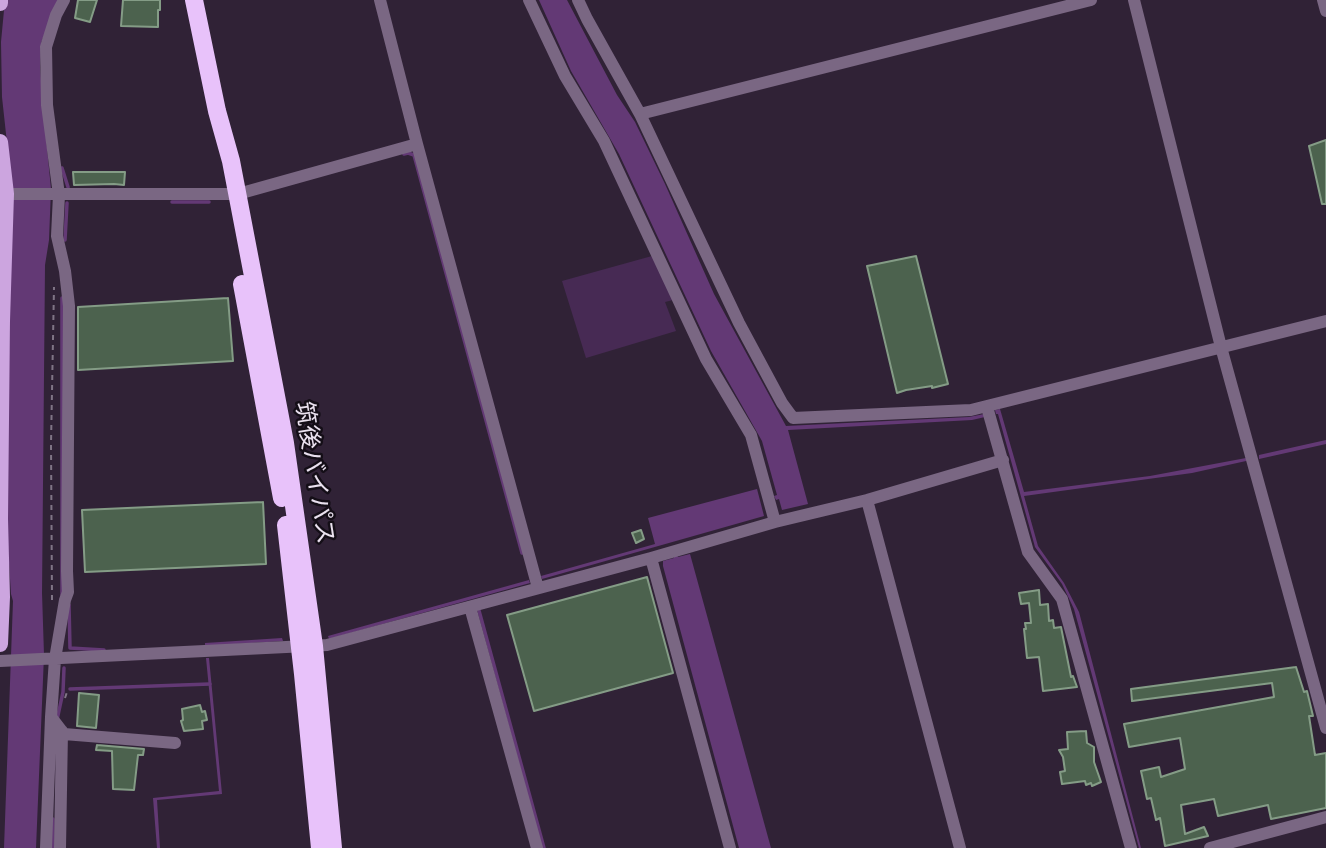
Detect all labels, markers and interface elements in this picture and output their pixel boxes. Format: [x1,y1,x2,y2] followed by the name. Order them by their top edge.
[288,400,338,546] street label: 筑後バイパス

